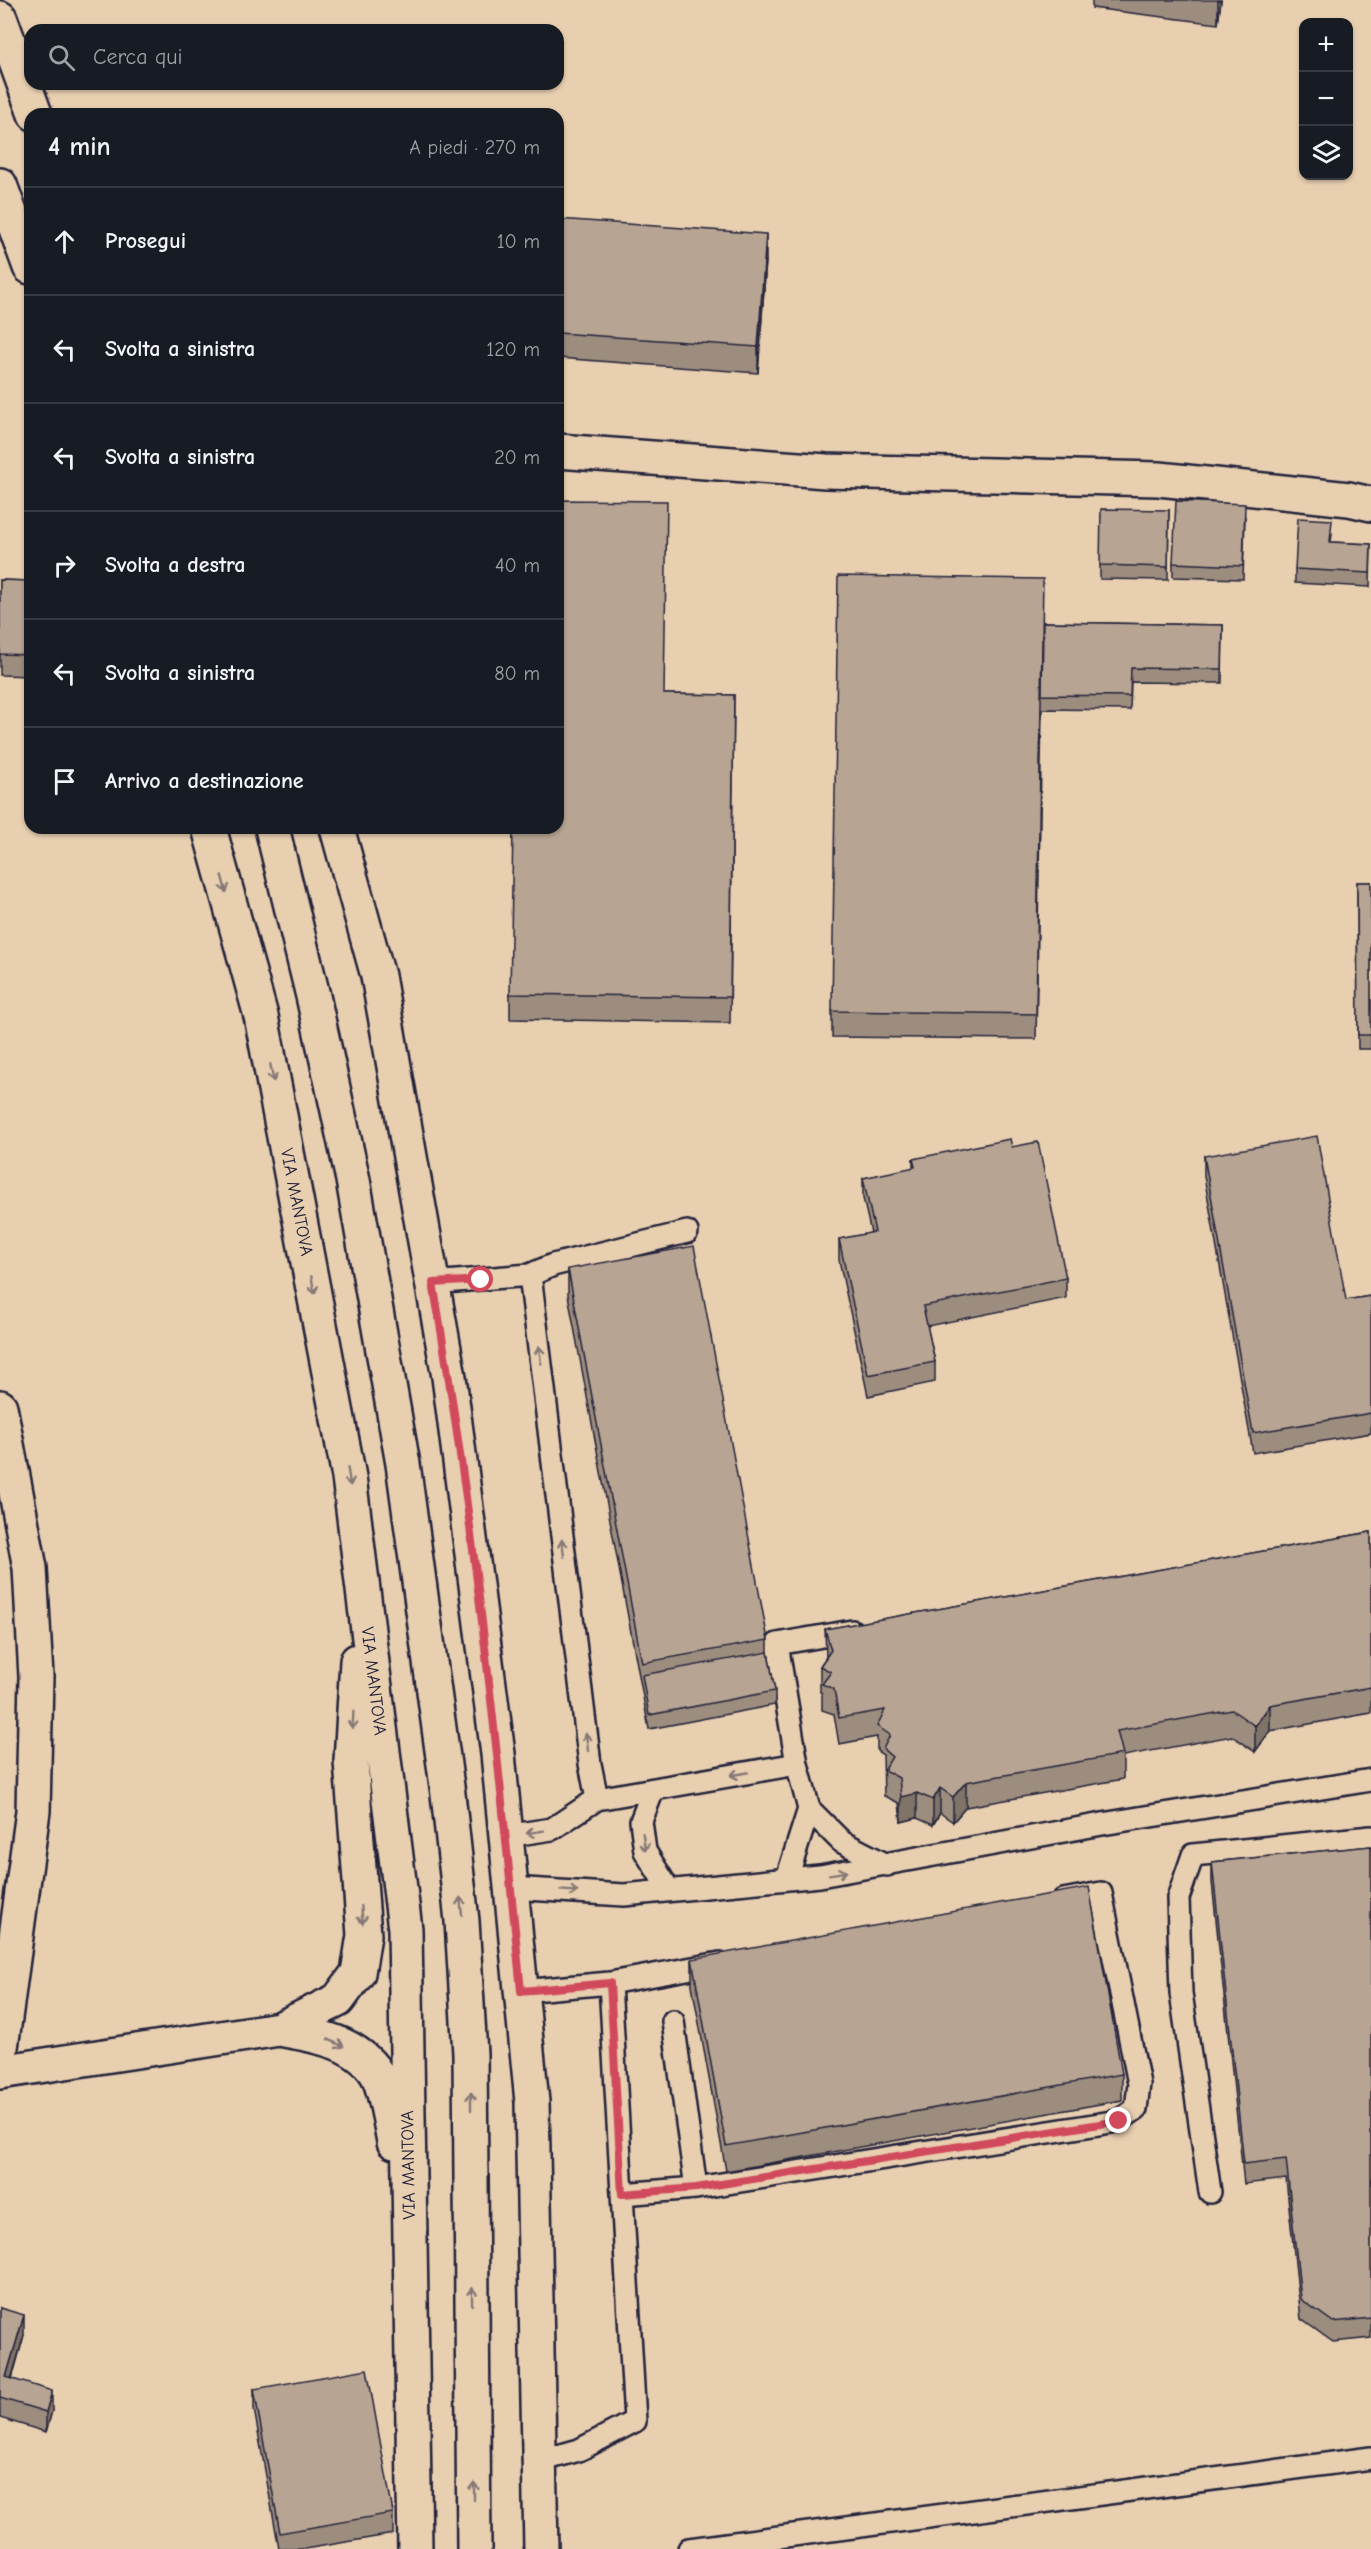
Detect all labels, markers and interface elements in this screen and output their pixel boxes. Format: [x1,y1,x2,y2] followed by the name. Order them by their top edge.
[1299,18,1353,180] map controls
[1299,18,1353,72] button: +
[24,24,564,90] search box
[45,41,78,74] icon: search
[93,44,183,70] text: Cerca qui
[1299,72,1353,126] button: −
[1299,126,1353,180] button: layers
[48,132,111,162] text: 4 min
[409,136,540,159] text: A piedi · 270 m
[48,225,81,258] icon: ahead
[105,228,186,254] text: Prosegui
[497,230,540,253] text: 10 m
[48,333,81,366] icon: left
[105,336,255,362] text: Svolta a sinistra
[486,338,540,361] text: 120 m
[48,441,81,474] icon: left
[105,444,255,470] text: Svolta a sinistra
[494,446,540,469] text: 20 m
[48,549,81,582] icon: right
[105,552,246,578] text: Svolta a destra
[495,554,540,577] text: 40 m
[48,657,81,690] icon: left
[105,660,255,686] text: Svolta a sinistra
[494,662,540,685] text: 80 m
[48,765,81,798] icon: arrive
[105,768,304,794] text: Arrivo a destinazione
[219,874,231,893] one-way arrow
[267,1063,278,1083] one-way arrow
[276,1147,317,1258] street label: VIA MANTOVA
[467,1266,493,1292] route start
[308,1275,319,1295] one-way arrow
[534,1345,545,1365] one-way arrow
[344,1467,355,1486] one-way arrow
[558,1539,569,1559] one-way arrow
[356,1626,391,1737] street label: VIA MANTOVA
[347,1710,358,1730] one-way arrow
[581,1732,592,1752] one-way arrow
[730,1769,750,1780] one-way arrow
[526,1826,545,1837] one-way arrow
[639,1832,650,1851] one-way arrow
[827,1868,847,1879] one-way arrow
[559,1886,579,1897] one-way arrow
[455,1896,466,1916] one-way arrow
[357,1904,368,1924] one-way arrow
[326,2037,344,2049] one-way arrow
[465,2091,477,2111] one-way arrow
[1105,2107,1131,2133] route end
[397,2110,420,2220] street label: VIA MANTOVA
[466,2286,478,2306] one-way arrow
[468,2481,480,2501] one-way arrow

